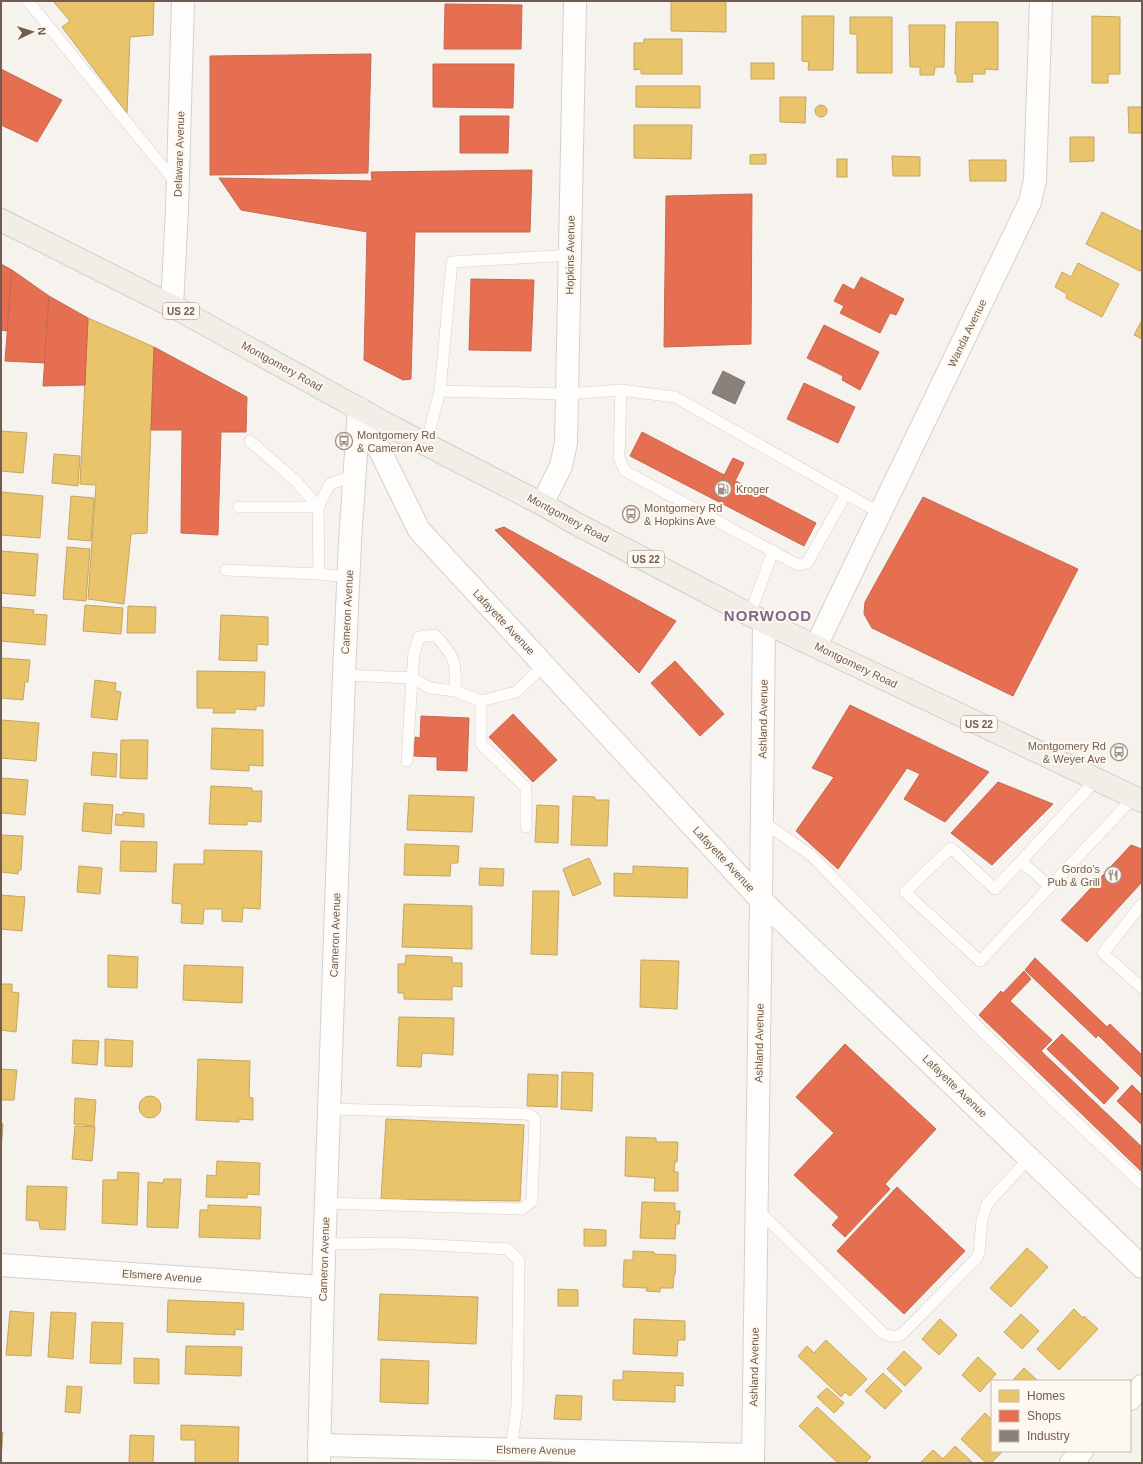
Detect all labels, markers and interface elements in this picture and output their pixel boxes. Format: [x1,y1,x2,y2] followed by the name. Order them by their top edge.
[12,12,52,52] north arrow
[36,27,48,36] text: N
[172,111,186,197] street label: Delaware Avenue
[563,215,577,295] street label: Hopkins Avenue
[945,297,989,369] street label: Wanda Avenue
[163,303,199,319] road number: US 22
[240,339,324,393] street label: Montgomery Road
[357,429,435,454] place label: Montgomery Rd & Cameron Ave
[334,431,354,451] bus stop icon: Montgomery Rd & Cameron Ave
[713,479,733,499] fuel station icon: Kroger
[736,483,769,495] place label: Kroger
[525,491,611,545] street label: Montgomery Road
[644,502,722,527] place label: Montgomery Rd & Hopkins Ave
[621,504,641,524] bus stop icon: Montgomery Rd & Hopkins Ave
[628,551,664,567] road number: US 22
[339,569,355,655] street label: Cameron Avenue
[471,587,537,657] street label: Lafayette Avenue
[724,607,812,624] district label: NORWOOD
[813,640,899,690] street label: Montgomery Road
[756,679,770,759] street label: Ashland Avenue
[961,716,997,732] road number: US 22
[1028,740,1106,765] place label: Montgomery Rd & Weyer Ave
[1109,742,1129,762] bus stop icon: Montgomery Rd & Weyer Ave
[691,824,757,894] street label: Lafayette Avenue
[1047,863,1100,888] place label: Gordo’s Pub & Grill
[1103,865,1123,885] restaurant icon: Gordo’s Pub & Grill
[328,892,342,978] street label: Cameron Avenue
[752,1003,766,1083] street label: Ashland Avenue
[920,1052,990,1120] street label: Lafayette Avenue
[317,1216,331,1302] street label: Cameron Avenue
[122,1267,202,1285] street label: Elsmere Avenue
[747,1327,761,1407] street label: Ashland Avenue
[991,1380,1131,1452] legend
[1027,1389,1065,1403] text: Homes
[1027,1409,1061,1423] text: Shops
[1027,1429,1070,1443] text: Industry
[496,1443,576,1457] street label: Elsmere Avenue

